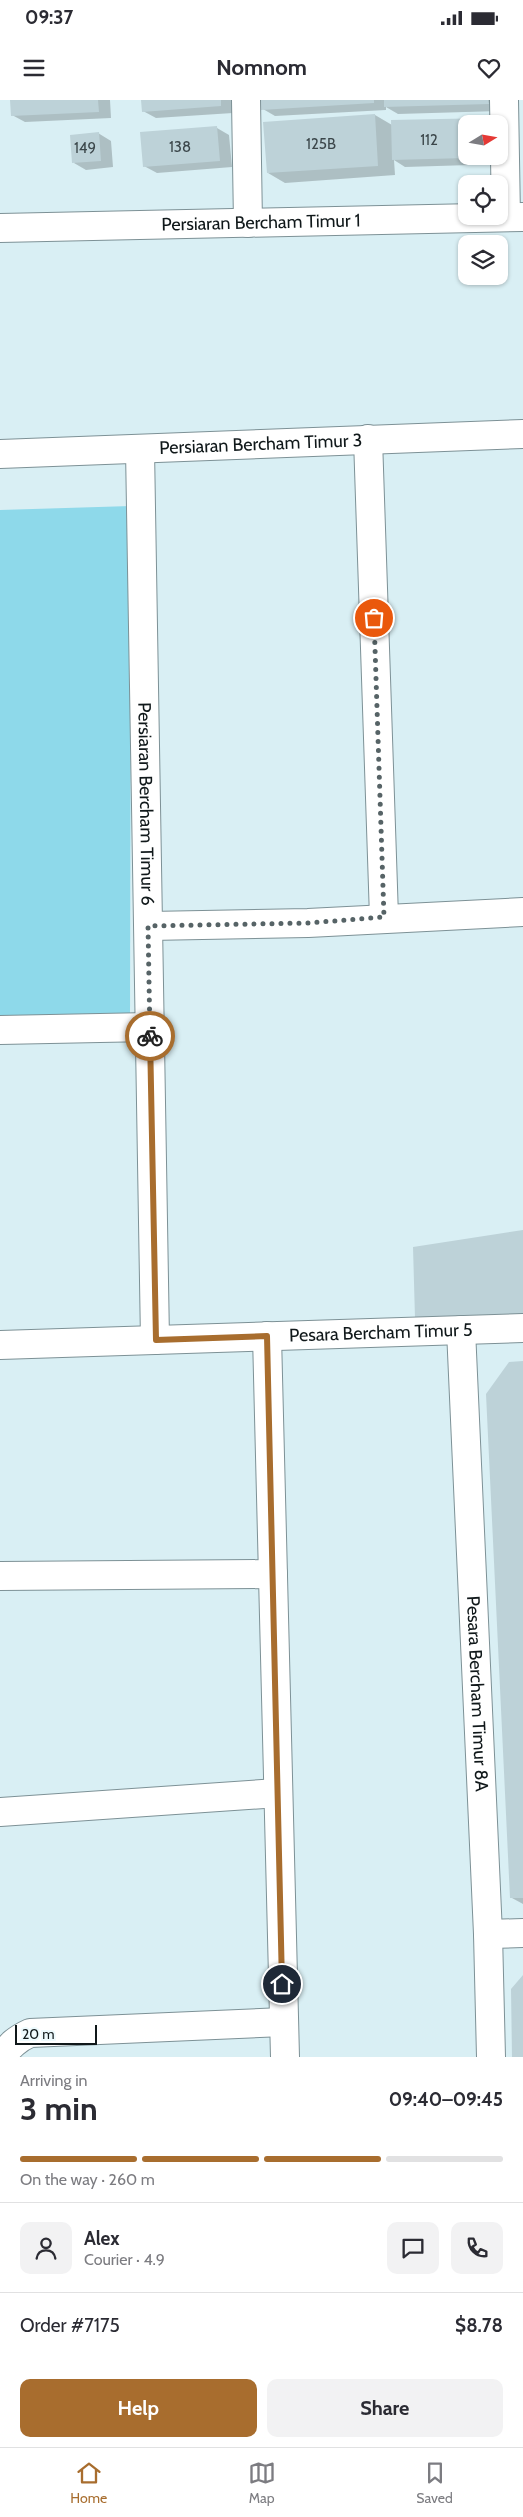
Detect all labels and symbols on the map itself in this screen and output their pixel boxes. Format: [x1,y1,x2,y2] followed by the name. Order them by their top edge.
[458,115,508,165] north arrow
[420,131,438,149] house number: 112
[306,135,336,153] house number: 125B
[169,138,191,156] house number: 138
[74,139,96,157] house number: 149
[161,209,361,236] street label: Persiaran Bercham Timur 1
[159,429,363,459] street label: Persiaran Bercham Timur 3
[353,597,395,639] pin
[133,702,159,906] street label: Persiaran Bercham Timur 6
[125,1011,175,1061] courier
[289,1319,473,1347] street label: Pesara Bercham Timur 5
[462,1595,493,1792] street label: Pesara Bercham Timur 8A
[261,1963,303,2005] pin
[15,2022,98,2045] scale bar

